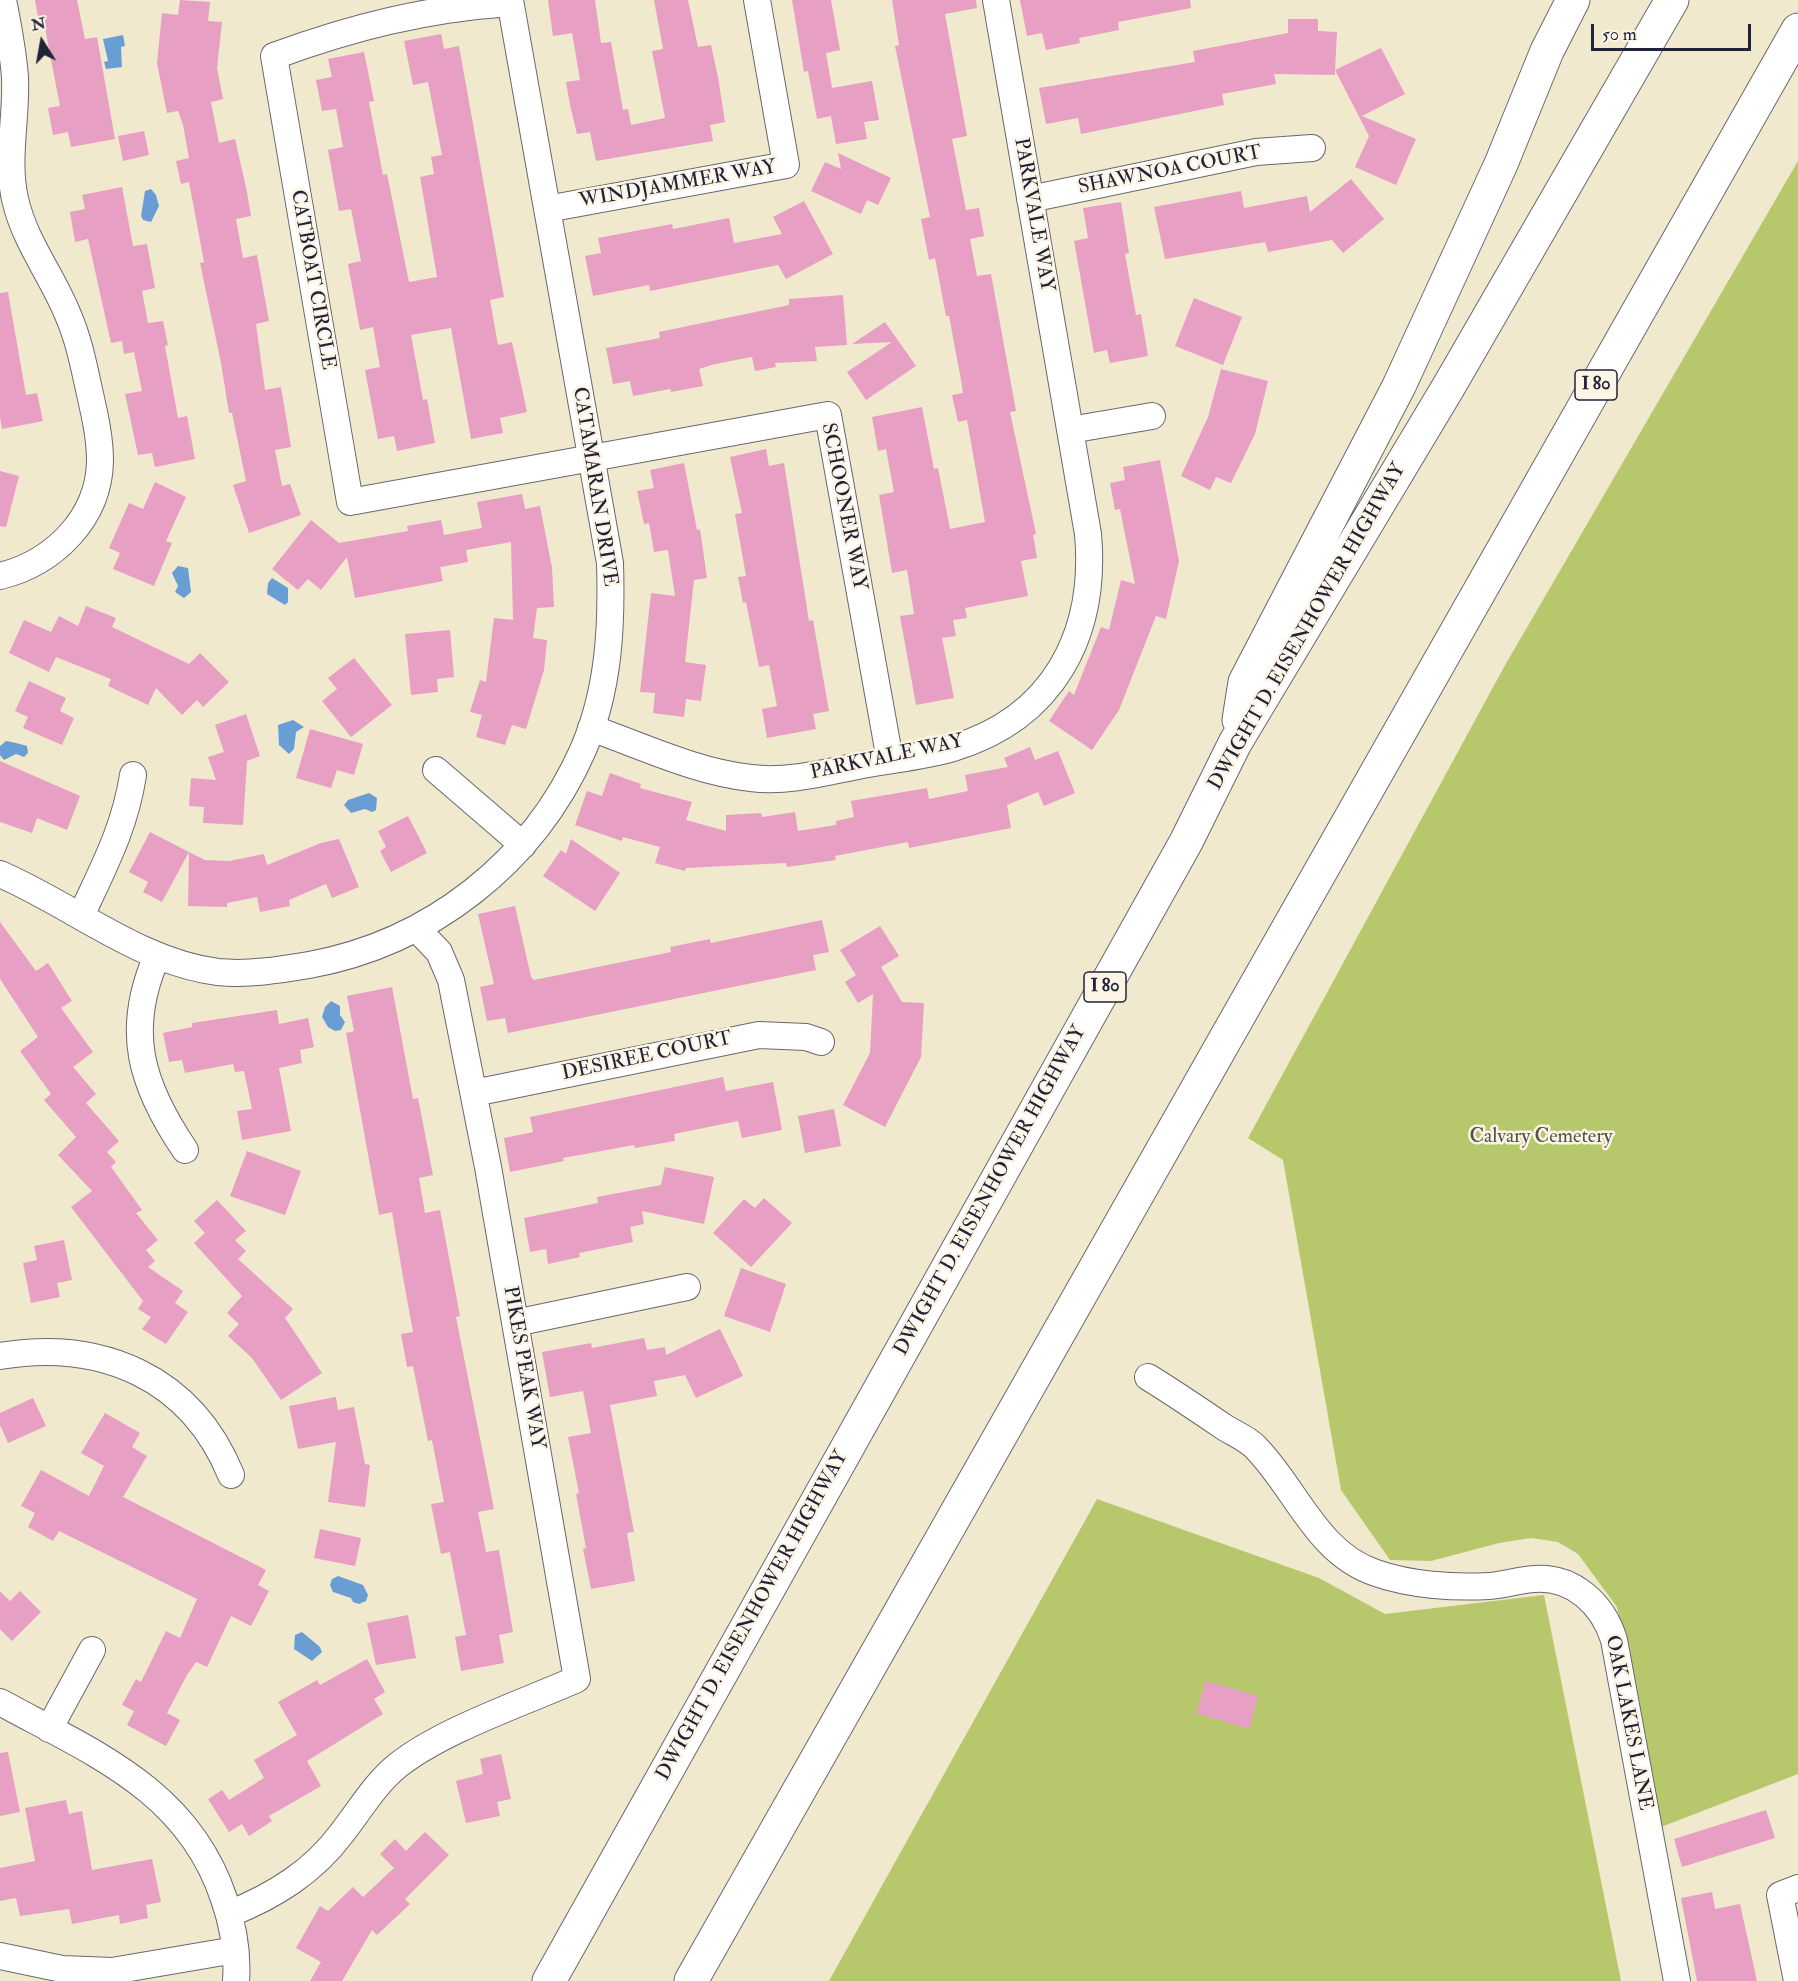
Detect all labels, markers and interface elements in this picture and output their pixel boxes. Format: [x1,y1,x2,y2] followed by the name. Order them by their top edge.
[12,12,72,72] north arrow
[1594,12,1754,50] scale bar
[30,13,47,36] text: N
[1602,23,1637,46] text: 50 m
[1008,136,1058,294] street label: PARKVALE WAY
[1076,141,1264,201] street label: SHAWNOA COURT
[578,156,778,214] street label: WINDJAMMER WAY
[284,188,340,372] street label: CATBOAT CIRCLE
[1575,370,1617,400] road number: I 80
[566,385,622,589] street label: CATAMARAN DRIVE
[815,421,871,593] street label: SCHOONER WAY
[1204,459,1412,795] street label: DWIGHT D. EISENHOWER HIGHWAY
[808,730,966,786] street label: PARKVALE WAY
[1084,972,1126,1002] road number: I 80
[890,1022,1092,1360] street label: DWIGHT D. EISENHOWER HIGHWAY
[560,1027,734,1087] street label: DESIREE COURT
[1470,1126,1612,1150] park label: Calvary Cemetery
[497,1284,549,1452] street label: PIKES PEAK WAY
[652,1447,854,1785] street label: DWIGHT D. EISENHOWER HIGHWAY
[1599,1633,1657,1813] street label: OAK LAKES LANE

